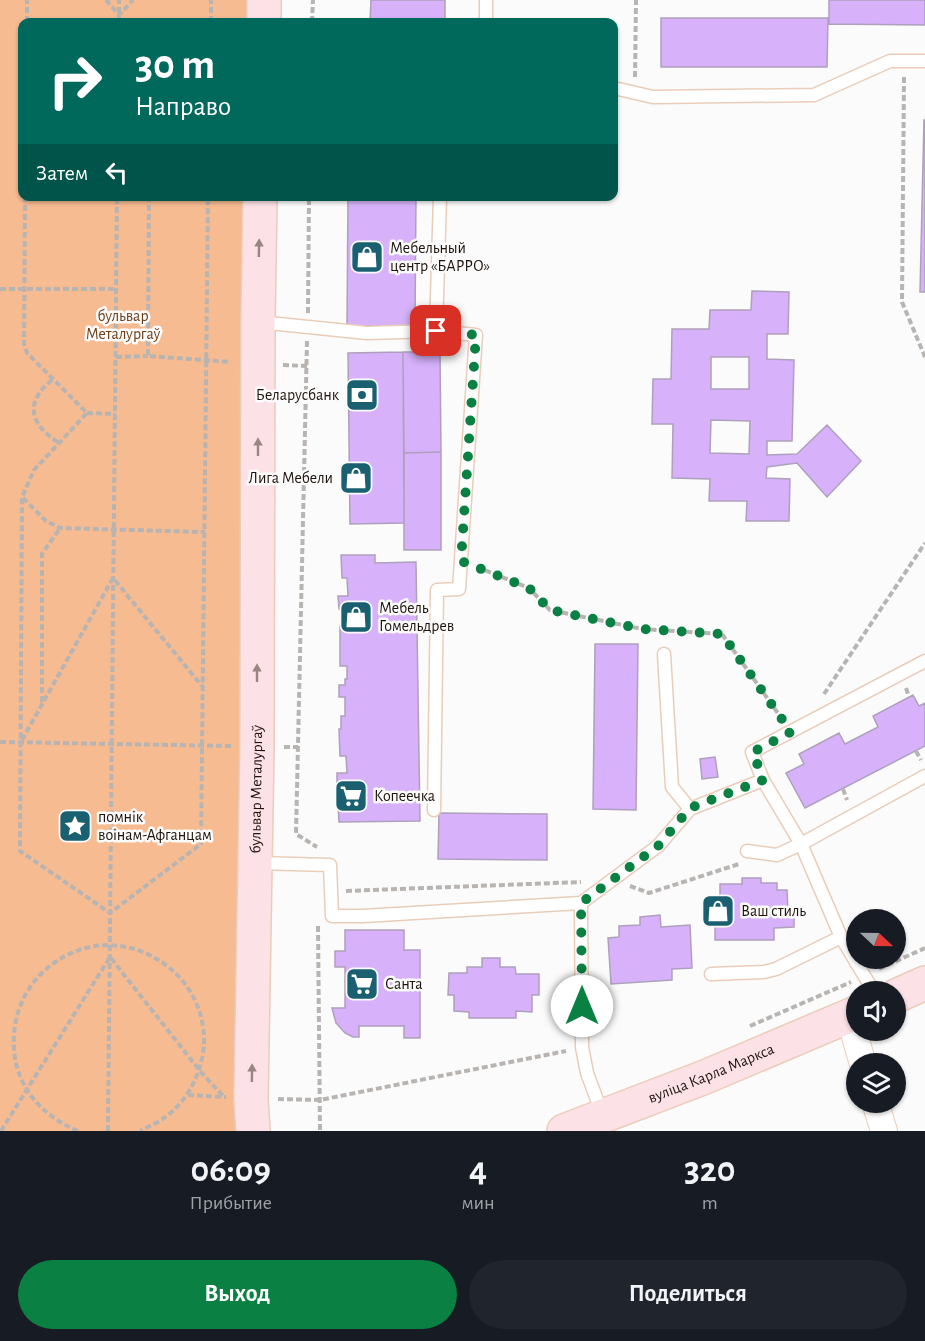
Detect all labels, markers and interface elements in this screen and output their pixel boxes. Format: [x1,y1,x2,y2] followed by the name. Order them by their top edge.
[36,42,114,120] icon: right
[135,44,215,86] text: 30 m
[135,93,231,120] text: Направо
[100,156,133,189] icon: left
[36,162,88,184] text: Затем
[254,238,264,257] one-way arrow
[349,239,385,275] shop icon: Мебельный центр «БАРРО»
[390,240,490,274] place label: Мебельный центр «БАРРО»
[410,305,461,356] pin
[86,308,160,343] park label: бульвар Металургаў
[419,314,452,347] icon: arrive
[344,377,380,413] bank icon: Беларусбанк
[256,387,340,404] place label: Беларусбанк
[253,437,262,456] one-way arrow
[338,460,374,496] shop icon: Лига Мебели
[249,470,333,486] place label: Лига Мебели
[338,599,374,635] shop icon: Мебель Гомельдрев
[379,600,454,634] place label: Мебель Гомельдрев
[252,664,262,683] one-way arrow
[247,725,266,853] street label: бульвар Металургаў
[333,778,369,814] supermarket icon: Копеечка
[374,788,435,804] place label: Копеечка
[57,808,93,844] place icon: помнік воінам-Афганцам
[98,809,212,843] place label: помнік воінам-Афганцам
[700,893,736,929] shop icon: Ваш стиль
[741,903,806,919] place label: Ваш стиль
[846,909,906,969] north arrow
[846,909,906,1113] map controls
[344,966,380,1002] supermarket icon: Санта
[550,974,614,1038] position arrow
[385,976,423,992] place label: Санта
[846,981,906,1041] button: sound
[646,1041,776,1106] street label: вуліца Карла Маркса
[846,1053,906,1113] button: layers
[247,1063,257,1082] one-way arrow
[190,1152,271,1188] text: 06:09
[469,1152,487,1188] text: 4
[684,1152,735,1188] text: 320
[190,1193,272,1213] text: Прибытие
[461,1193,495,1213] text: мин
[702,1193,718,1213] text: m
[18,1260,457,1329] button: Выход
[469,1260,907,1329] button: Поделиться

